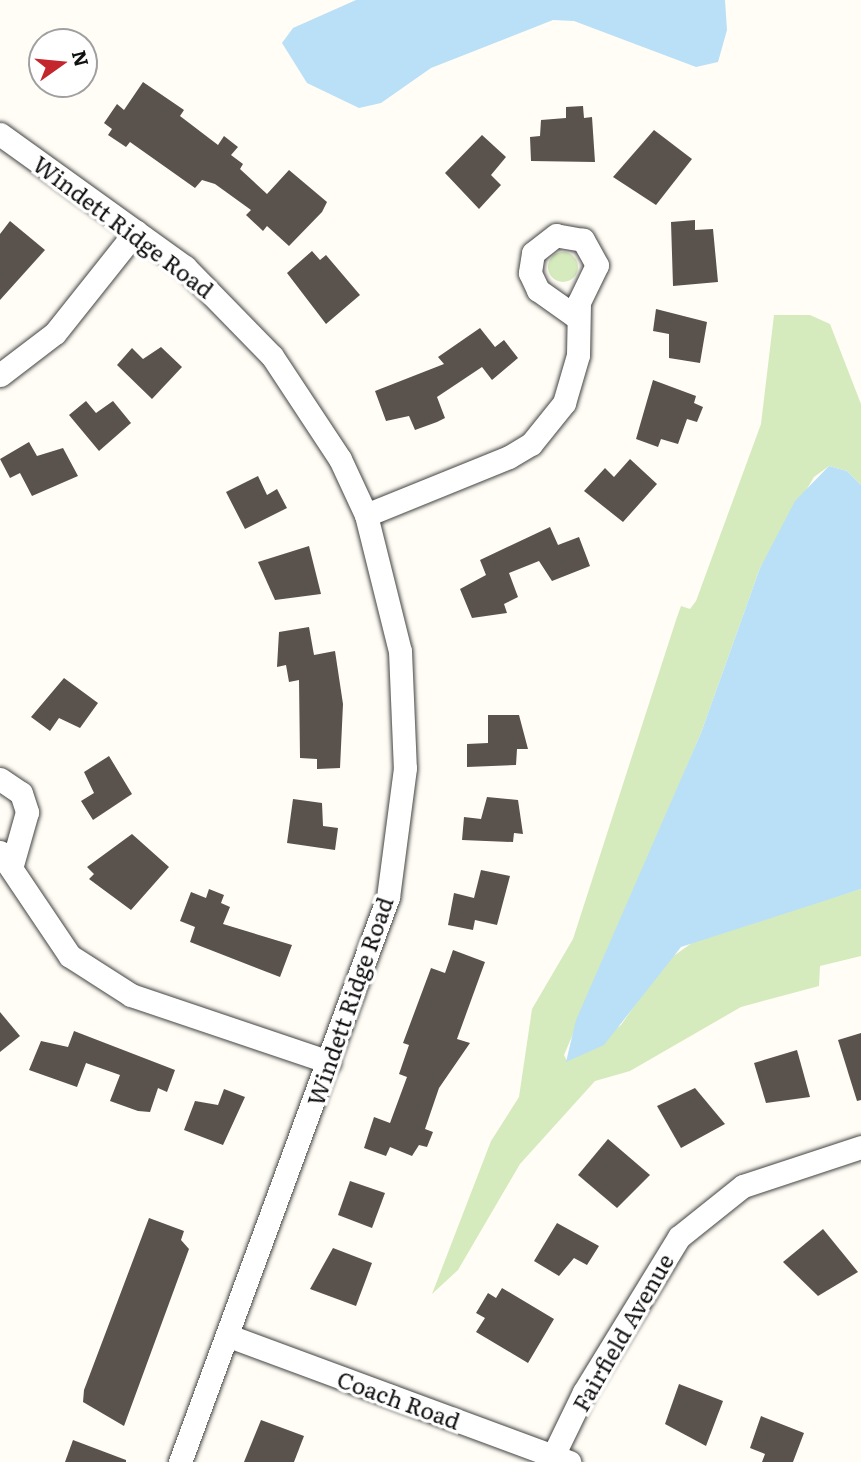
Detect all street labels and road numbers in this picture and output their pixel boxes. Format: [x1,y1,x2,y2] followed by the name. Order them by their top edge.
[28,149,220,303] street label: Windett Ridge Road
[300,893,398,1109] street label: Windett Ridge Road
[566,1248,678,1416] street label: Fairfield Avenue
[334,1364,464,1434] street label: Coach Road

